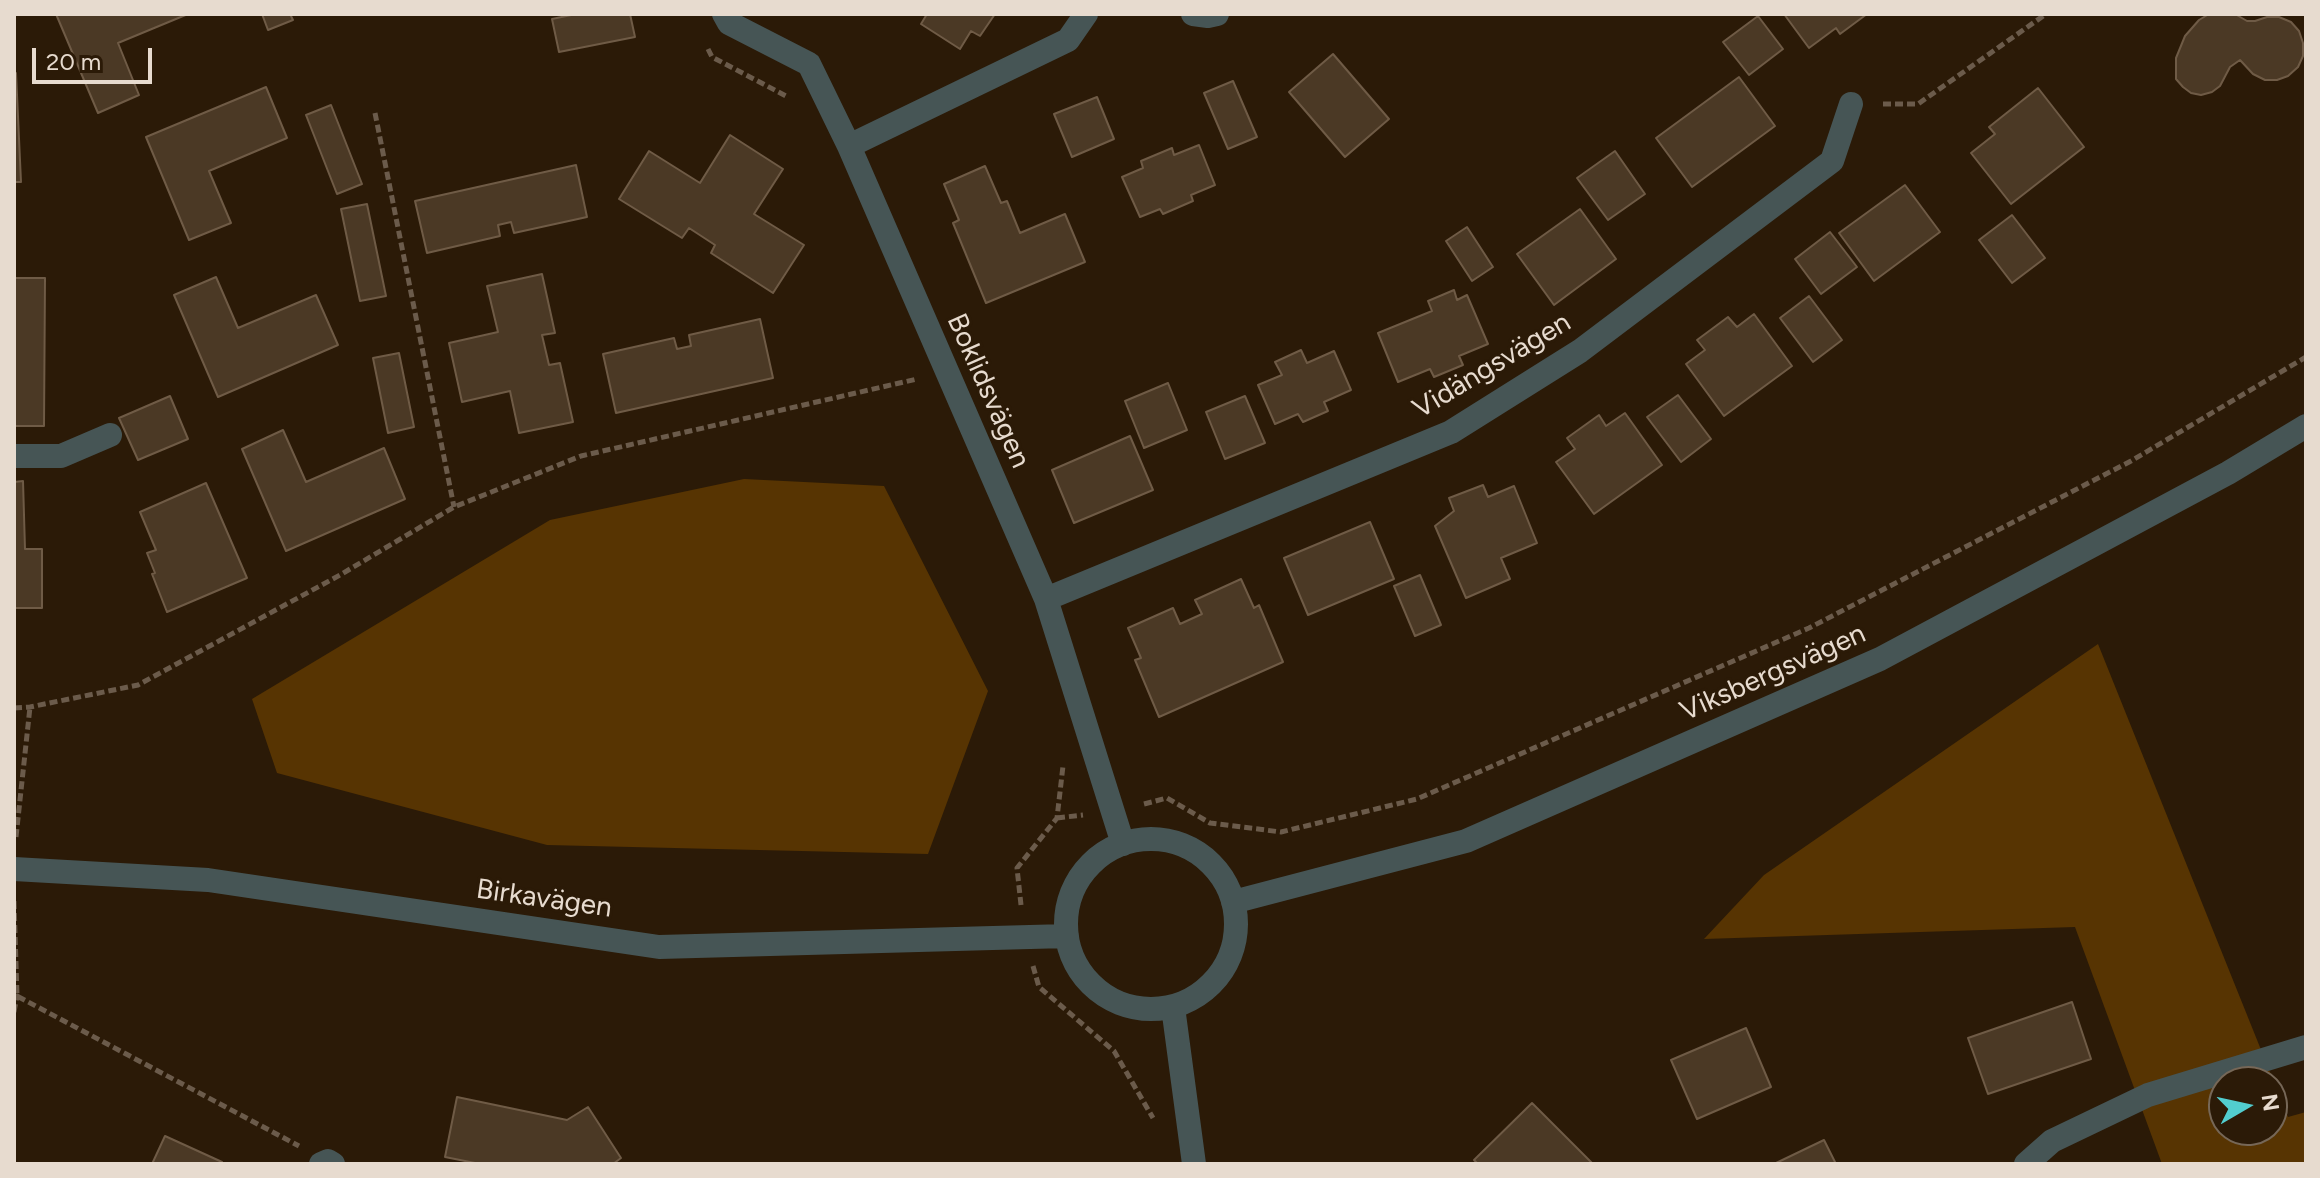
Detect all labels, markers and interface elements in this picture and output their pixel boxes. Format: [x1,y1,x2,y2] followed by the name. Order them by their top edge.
[36,32,156,82] scale bar
[46,47,101,76] text: 20 m
[1407,306,1577,426] street label: Vidängsvägen
[939,309,1037,473] street label: Boklidsvägen
[1675,617,1871,729] street label: Viksbergsvägen
[474,873,614,925] street label: Birkavägen
[2208,1066,2288,1146] north arrow
[2256,1092,2285,1113] text: N

